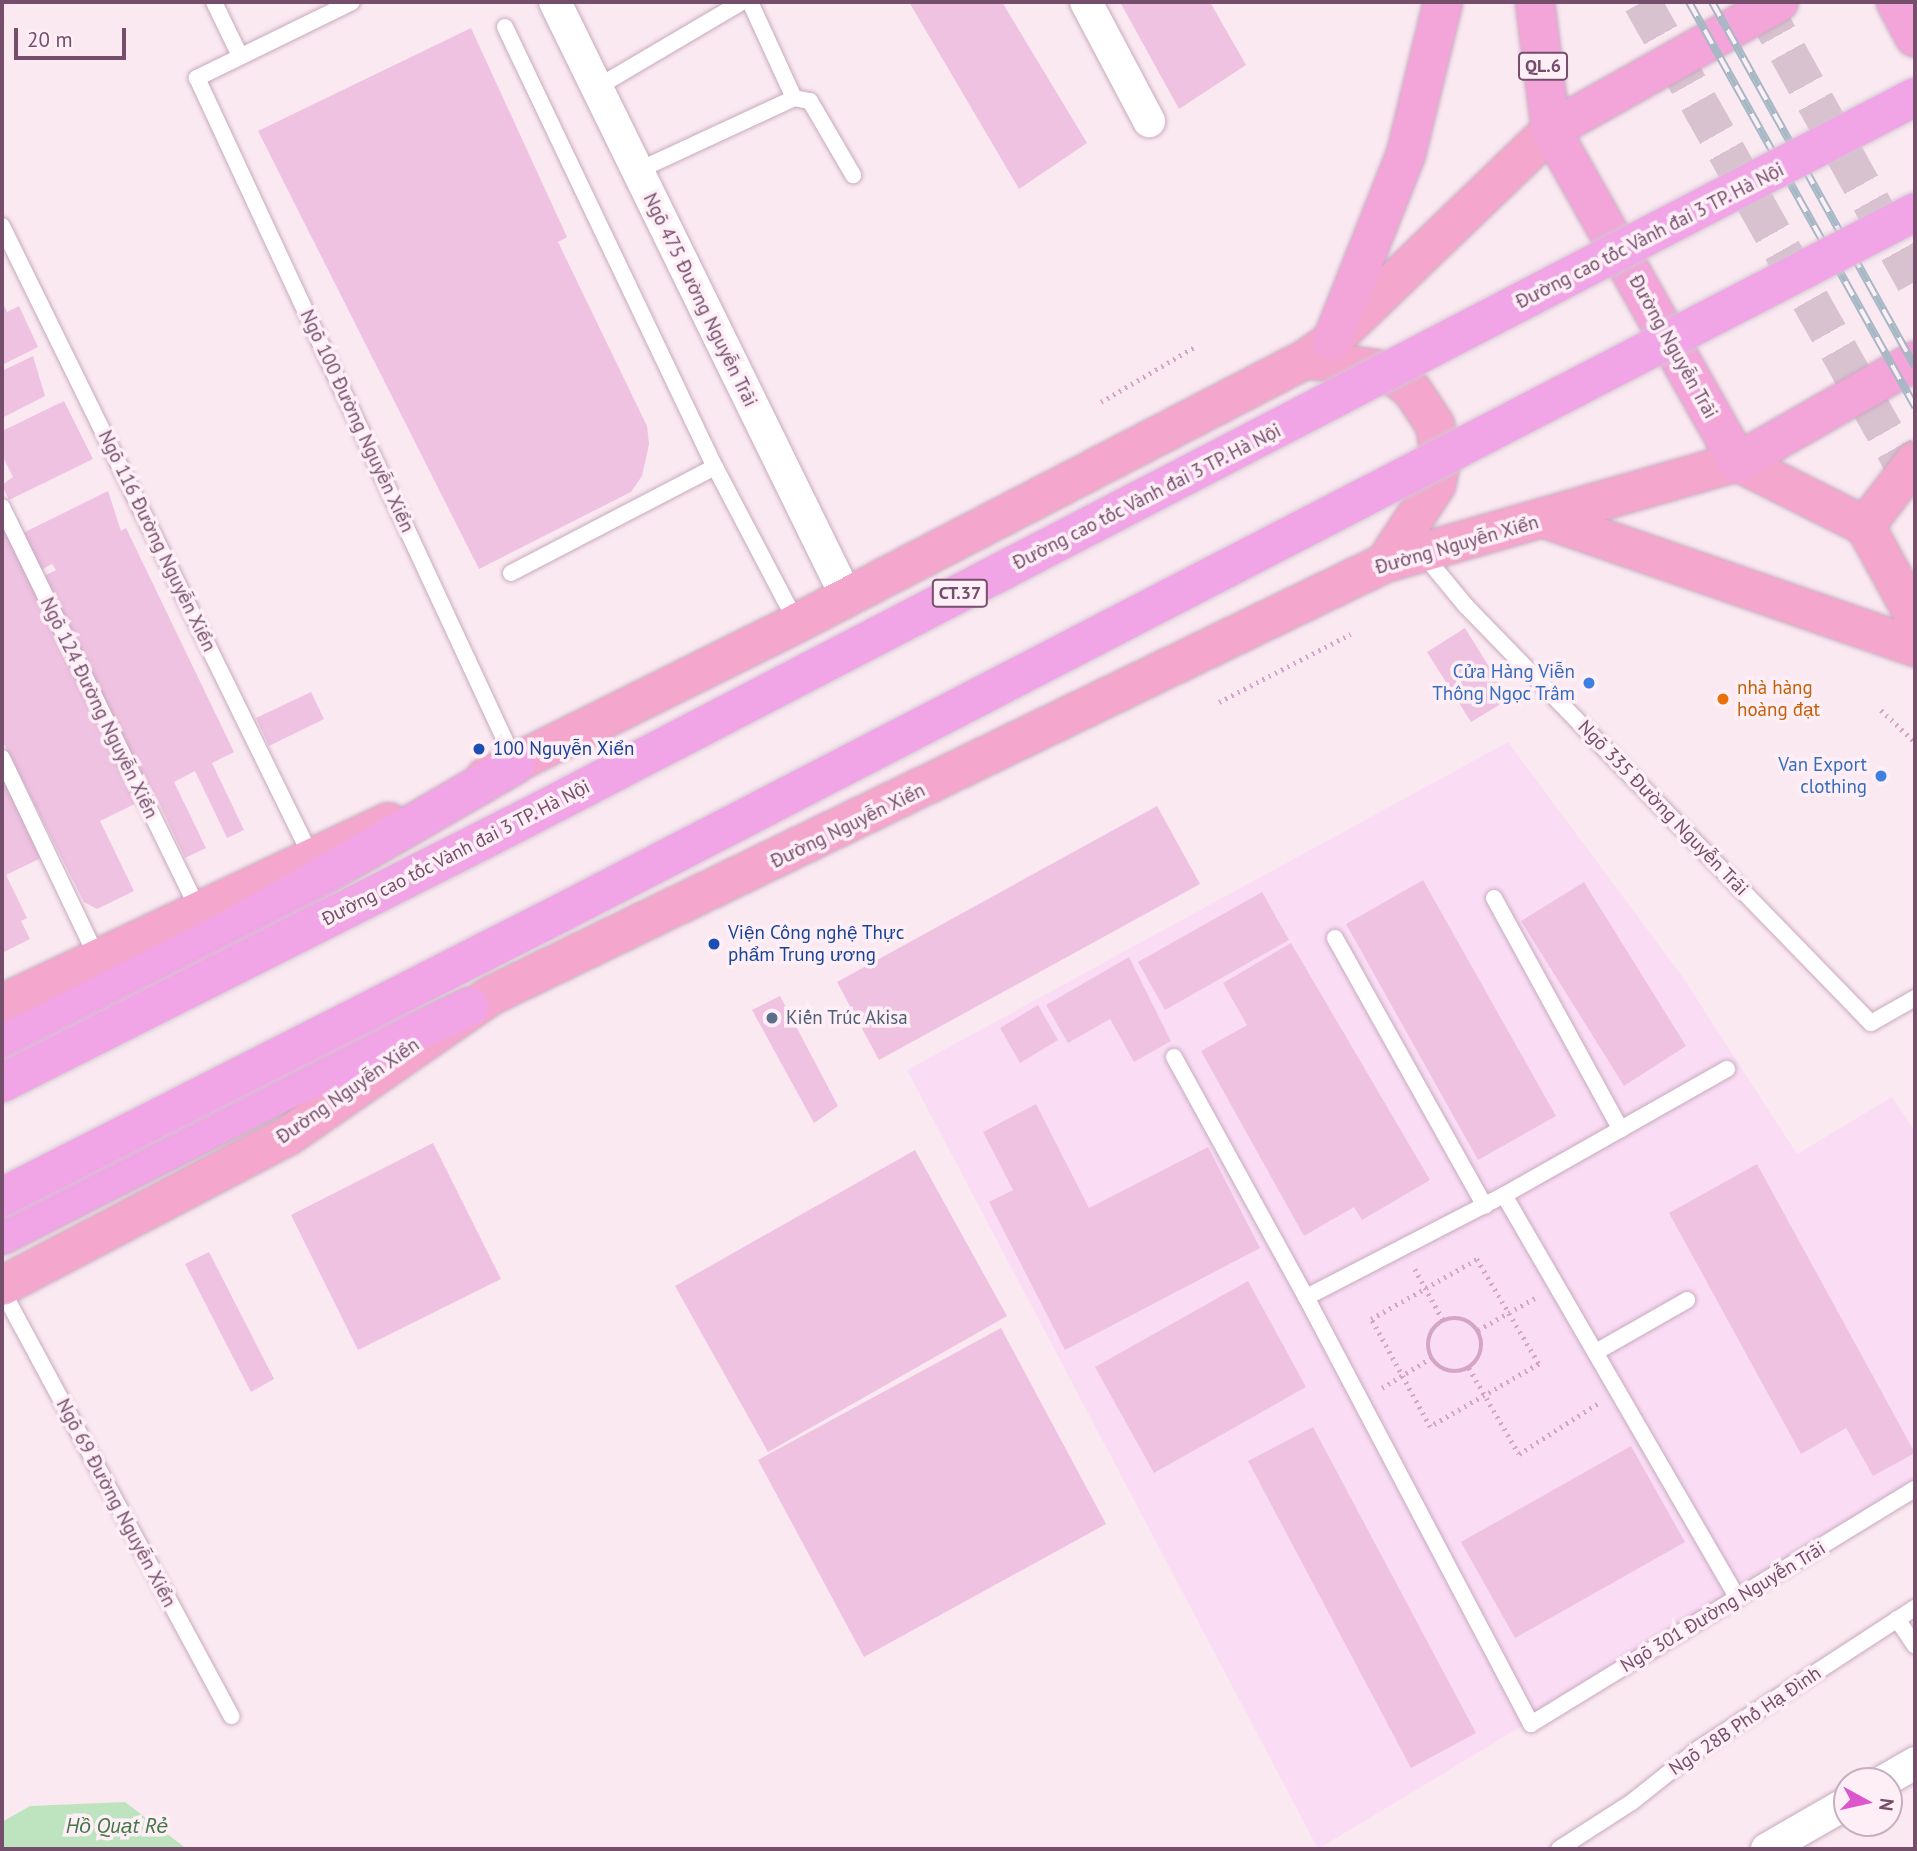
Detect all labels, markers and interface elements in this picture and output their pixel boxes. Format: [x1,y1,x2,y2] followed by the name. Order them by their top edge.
[18,14,130,58] scale bar
[27,26,73,53] text: 20 m
[1517,52,1569,80] road number: QL.6
[1511,158,1789,314] street label: Đường cao tốc Vành đai 3 TP. Hà Nội
[638,189,762,411] street label: Ngõ 475 Đường Nguyễn Trãi
[1624,271,1722,423] street label: Đường Nguyễn Trãi
[295,306,419,536] street label: Ngõ 100 Đường Nguyễn Xiển
[1008,419,1286,575] street label: Đường cao tốc Vành đai 3 TP. Hà Nội
[93,427,221,655] street label: Ngõ 116 Đường Nguyễn Xiển
[1373,511,1541,579] street label: Đường Nguyễn Xiển
[930,578,990,608] road number: CT.37
[35,594,163,822] street label: Ngõ 124 Đường Nguyễn Xiển
[1431,661,1575,705] place label: Cửa Hàng Viễn Thông Ngọc Trâm
[1581,675,1597,691] marker: Cửa Hàng Viễn Thông Ngọc Trâm
[1737,677,1820,721] place label: nhà hàng hoàng đạt
[1715,691,1731,707] marker: nhà hàng hoàng đạt
[1573,715,1753,901] street label: Ngõ 335 Đường Nguyễn Trãi
[493,738,635,760] place label: 100 Nguyễn Xiển
[471,741,487,757] marker: 100 Nguyễn Xiển
[1778,754,1867,798] place label: Van Export clothing
[1873,768,1889,784] marker: Van Export clothing
[317,775,595,931] street label: Đường cao tốc Vành đai 3 TP. Hà Nội
[767,779,929,873] street label: Đường Nguyễn Xiển
[728,922,905,966] place label: Viện Công nghệ Thực phẩm Trung ương
[706,936,722,952] marker: Viện Công nghệ Thực phẩm Trung ương
[786,1007,909,1029] place label: Kiến Trúc Akisa
[764,1010,780,1026] marker: Kiến Trúc Akisa
[272,1033,424,1149] street label: Đường Nguyễn Xiển
[51,1395,181,1611] street label: Ngõ 69 Đường Nguyễn Xiển
[1616,1537,1830,1677] street label: Ngõ 301 Đường Nguyễn Trãi
[1665,1662,1825,1780] street label: Ngõ 28B Phố Hạ Đình
[1833,1767,1903,1837] north arrow
[1874,1797,1900,1812] text: N
[66,1813,168,1839] water label: Hồ Quạt Rẻ

